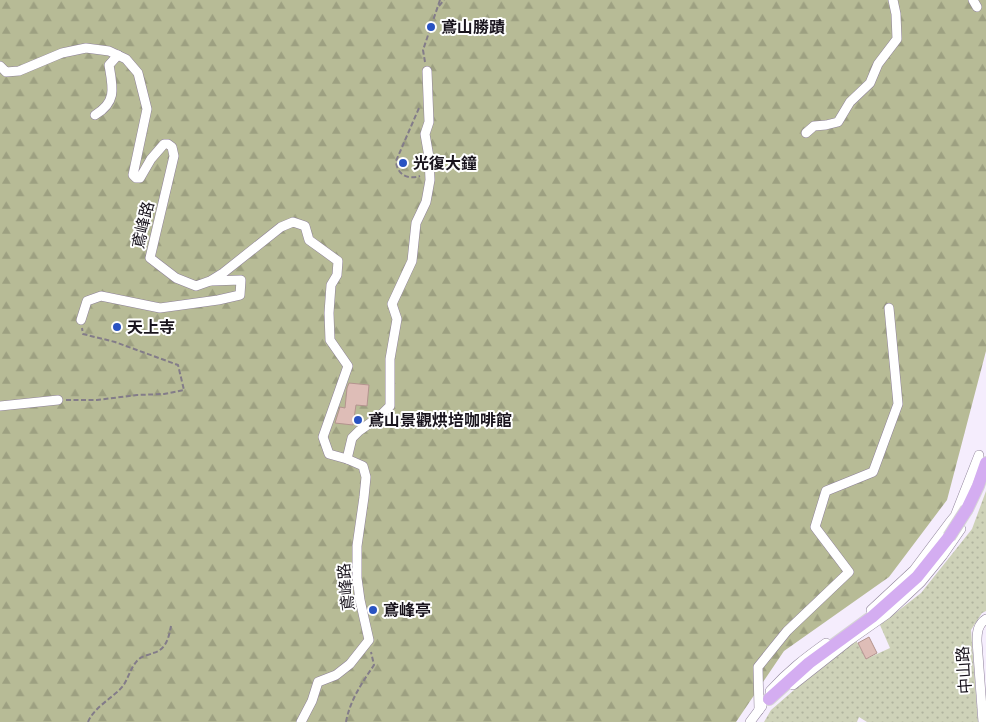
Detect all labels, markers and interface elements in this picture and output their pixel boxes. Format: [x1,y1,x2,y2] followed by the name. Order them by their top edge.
[441,18,505,37] place label: 鳶山勝蹟
[425,21,437,33] marker: 鳶山勝蹟
[413,154,477,173] place label: 光復大鐘
[397,157,409,169] marker: 光復大鐘
[128,199,158,251] street label: 鳶峰路
[127,318,175,337] place label: 天上寺
[111,321,123,333] marker: 天上寺
[368,411,512,430] place label: 鳶山景觀烘培咖啡館
[352,414,364,426] marker: 鳶山景觀烘培咖啡館
[334,562,358,612] street label: 鳶峰路
[383,601,431,620] place label: 鳶峰亭
[367,604,379,616] marker: 鳶峰亭
[953,645,975,695] street label: 中山路

